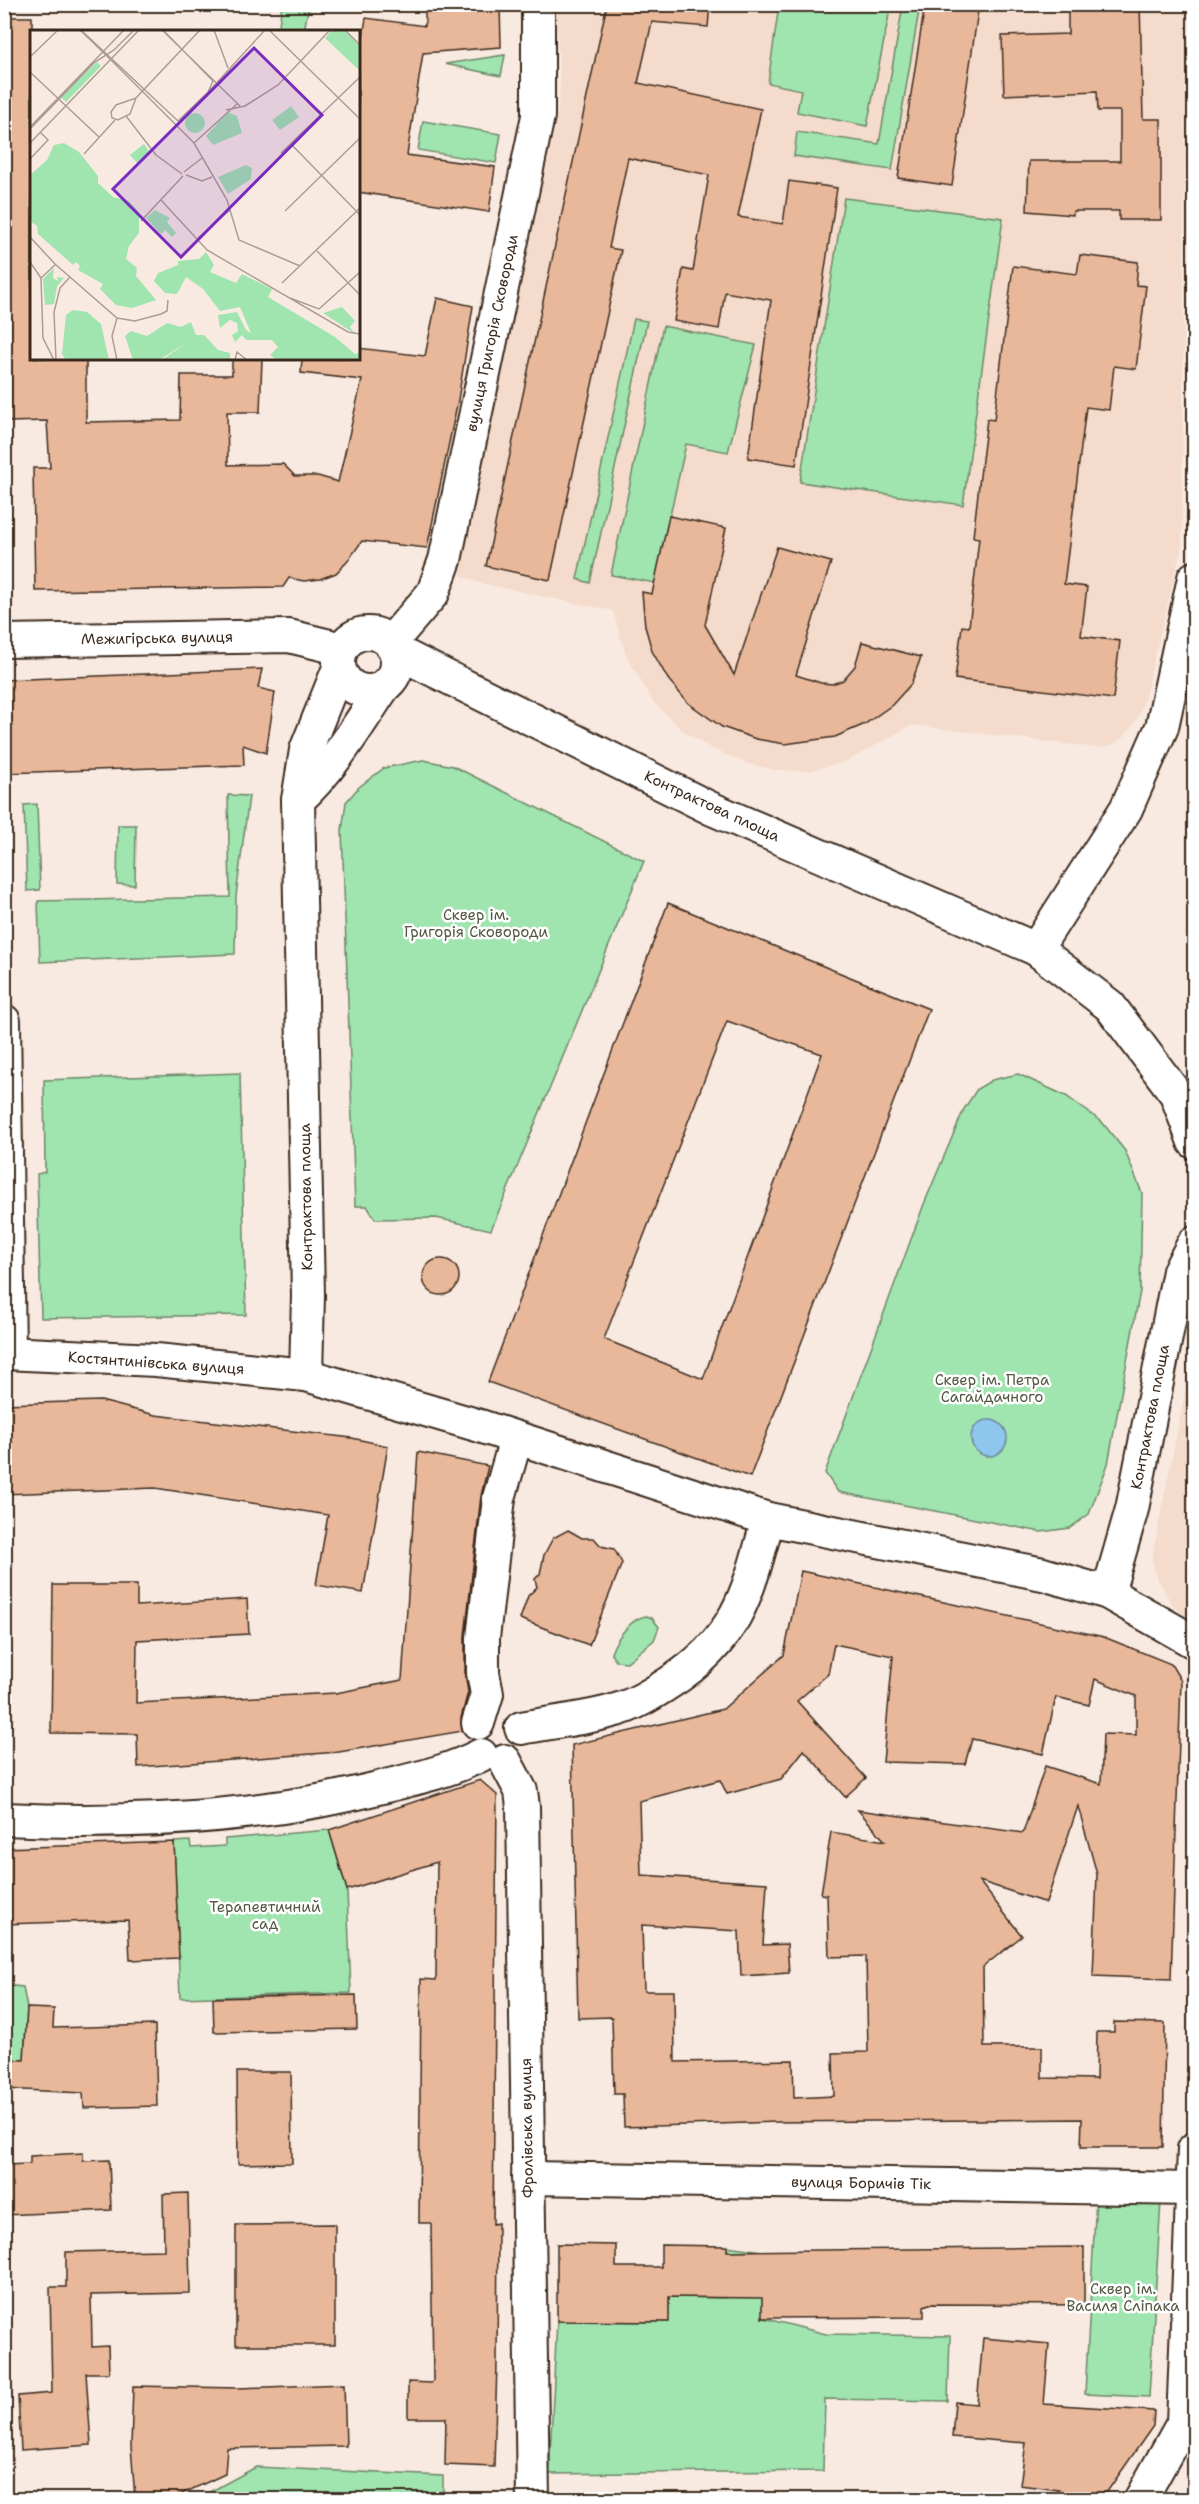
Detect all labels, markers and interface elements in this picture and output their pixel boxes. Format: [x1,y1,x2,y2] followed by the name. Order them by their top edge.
[30,30,360,360] inset map
[461,232,523,434] street label: вулиця Григорія Сковороди
[81,627,233,649] street label: Межигірська вулиця
[641,766,784,846] street label: Контрактова площа
[404,905,548,942] park label: Сквер ім. Григорія Сковороди
[295,1122,317,1271] street label: Контрактова площа
[1126,1342,1174,1491] street label: Контрактова площа
[67,1347,245,1379] street label: Костянтинівська вулиця
[935,1370,1050,1407] park label: Сквер ім. Петра Сагайдачного
[209,1897,321,1934] park label: Терапевтичний сад
[516,2058,538,2198] street label: Фролівська вулиця
[791,2172,931,2194] street label: вулиця Боричів Тік
[1066,2279,1180,2316] park label: Сквер ім. Василя Сліпака

